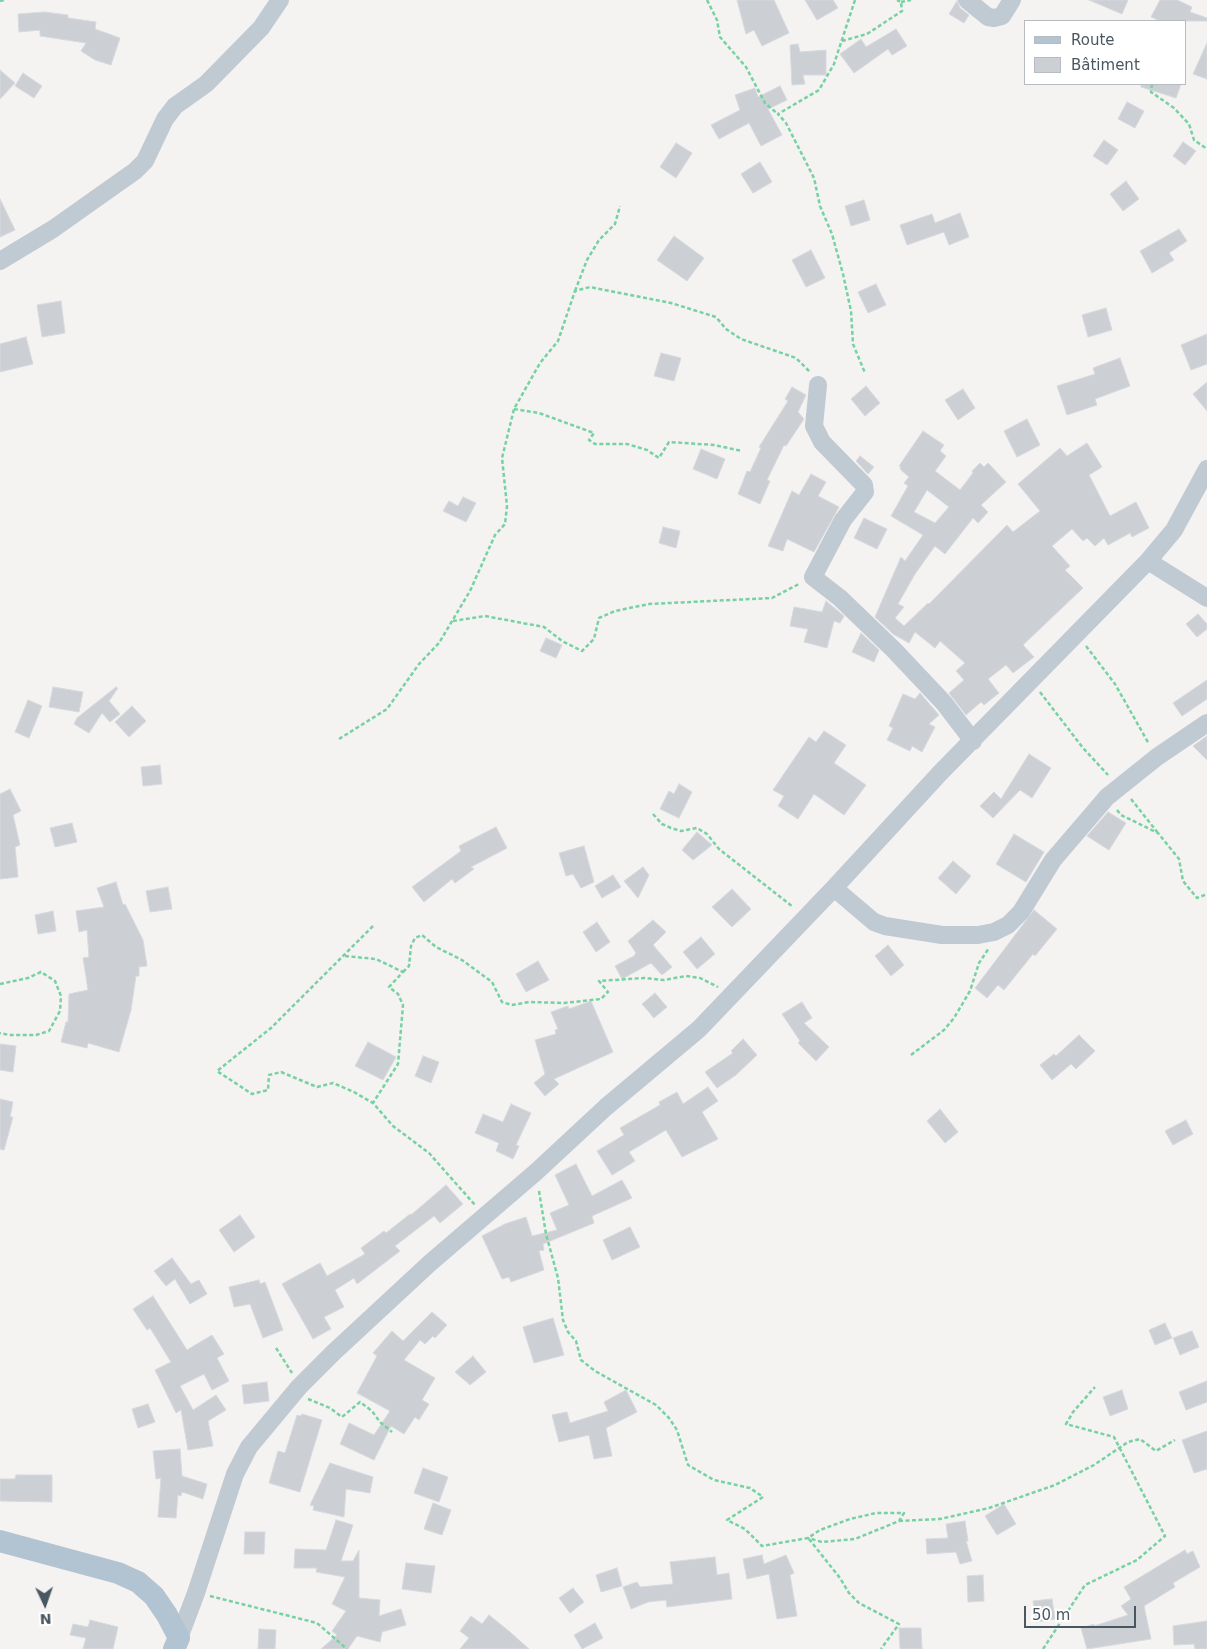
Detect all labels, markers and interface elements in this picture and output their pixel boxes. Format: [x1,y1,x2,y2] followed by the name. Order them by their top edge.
[1024,20,1187,85] legend
[1071,31,1115,49] text: Route
[1071,56,1140,74] text: Bâtiment
[20,1579,70,1629] north arrow
[1027,1596,1140,1628] scale bar
[1032,1606,1070,1624] text: 50 m
[40,1611,52,1627] text: N

